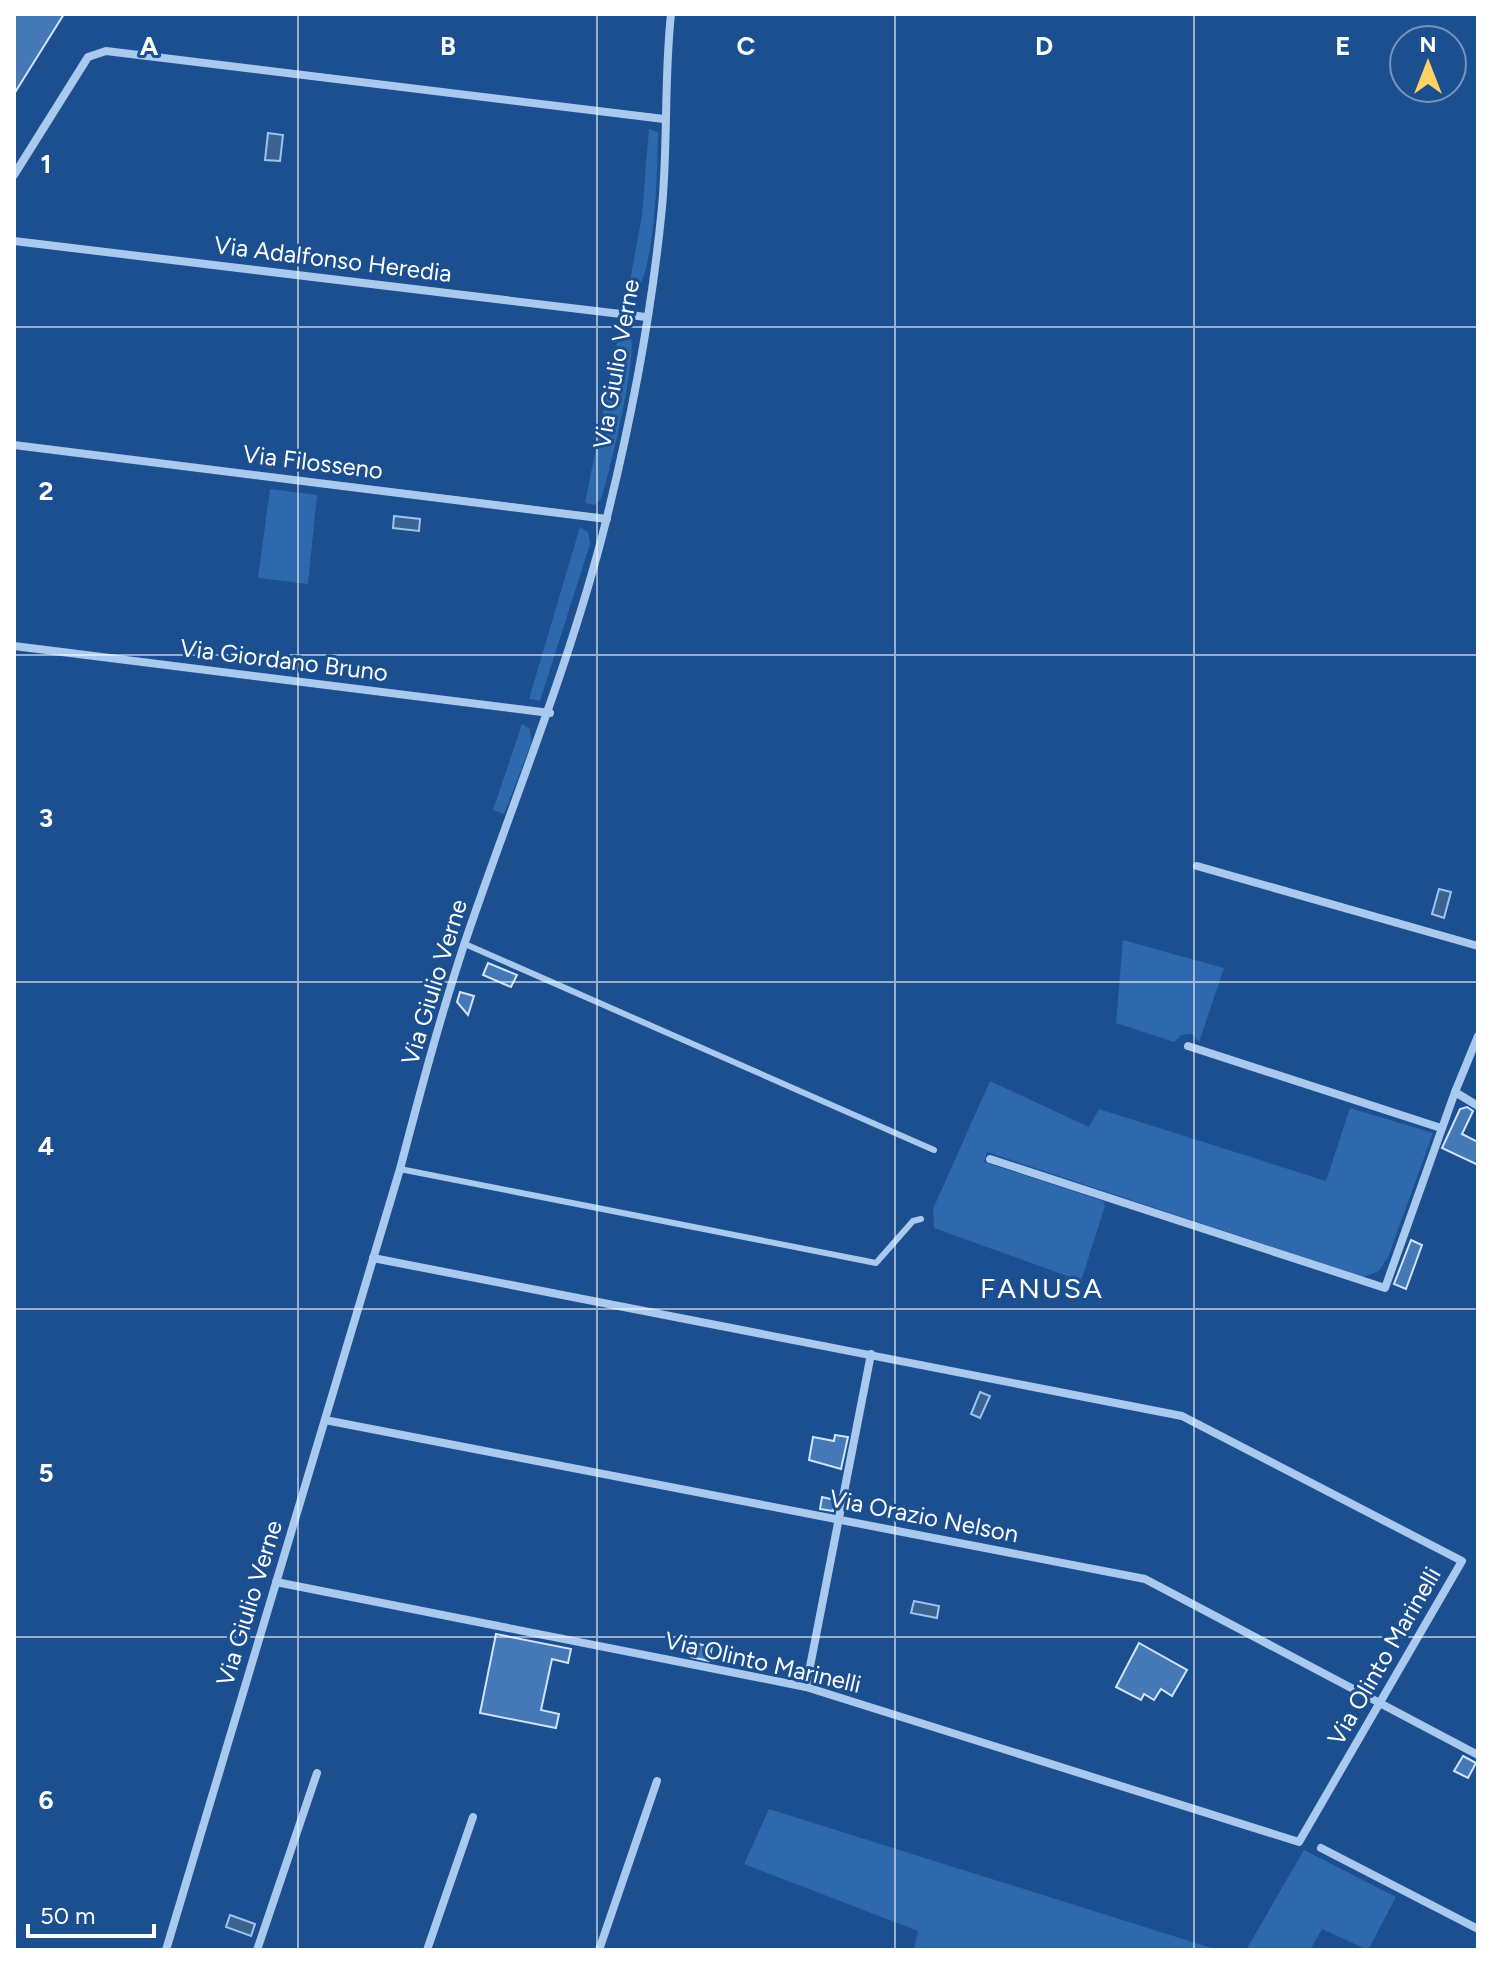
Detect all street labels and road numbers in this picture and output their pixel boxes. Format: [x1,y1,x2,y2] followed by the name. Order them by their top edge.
[212,230,454,288] street label: Via Adalfonso Heredia
[587,277,645,451] street label: Via Giulio Verne
[241,439,385,485] street label: Via Filosseno
[178,633,390,687] street label: Via Giordano Bruno
[395,896,473,1068] street label: Via Giulio Verne
[827,1483,1021,1549] street label: Via Orazio Nelson
[210,1517,288,1689] street label: Via Giulio Verne
[1321,1562,1447,1750] street label: Via Olinto Marinelli
[662,1625,864,1699] street label: Via Olinto Marinelli

